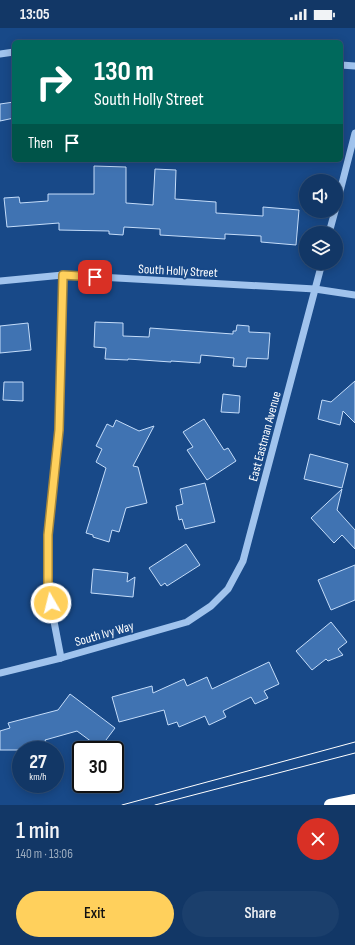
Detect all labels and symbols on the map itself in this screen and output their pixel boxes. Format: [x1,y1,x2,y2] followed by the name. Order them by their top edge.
[78,260,112,294] pin
[138,261,218,281] street label: South Holly Street
[245,390,285,483] street label: East Eastman Avenue
[30,582,72,624] position arrow
[73,618,136,650] street label: South Ivy Way
[72,741,124,793] speed limit sign: 30

